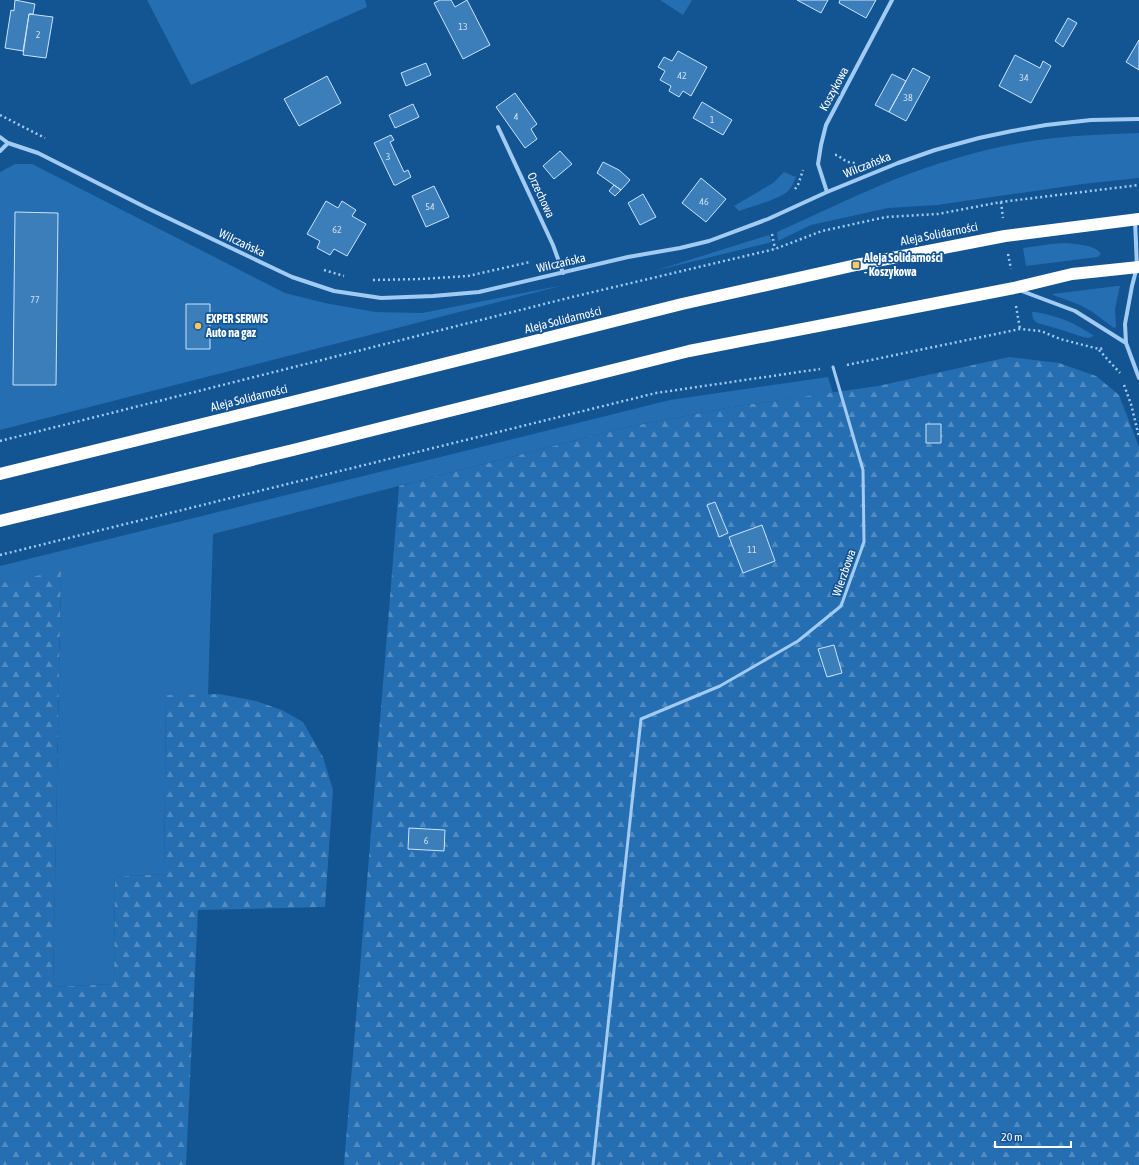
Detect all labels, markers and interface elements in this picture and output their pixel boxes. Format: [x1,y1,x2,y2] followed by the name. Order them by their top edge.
[458,21,468,32] house number: 13
[36,29,41,40] house number: 2
[817,65,851,113] street label: Koszykowa
[677,70,687,81] house number: 42
[1019,72,1029,83] house number: 34
[903,92,913,103] house number: 38
[514,111,519,122] house number: 4
[710,114,715,125] house number: 1
[841,149,893,181] street label: WiIczańska
[386,151,391,162] house number: 3
[524,170,558,220] street label: Orzechowa
[699,196,709,207] house number: 46
[425,201,435,212] house number: 54
[899,220,979,248] street label: Aleja Solidarności
[332,224,342,235] house number: 62
[216,226,268,260] street label: WiIczańska
[535,251,587,275] street label: WiIczańska
[863,251,943,279] place label: Aleja Solidarności - Koszykowa
[851,260,861,270] marker: Aleja Solidarności - Koszykowa
[30,294,40,305] house number: 77
[523,304,603,336] street label: Aleja Solidarności
[205,312,268,340] place label: EXPER SERWIS Auto na gaz
[193,321,203,331] marker: EXPER SERWIS Auto na gaz
[209,382,289,414] street label: Aleja Solidarności
[747,544,757,555] house number: 11
[829,548,859,598] street label: Wierzbowa
[424,835,429,846] house number: 6
[995,1123,1071,1149] scale bar
[1001,1130,1023,1144] text: 20 m

